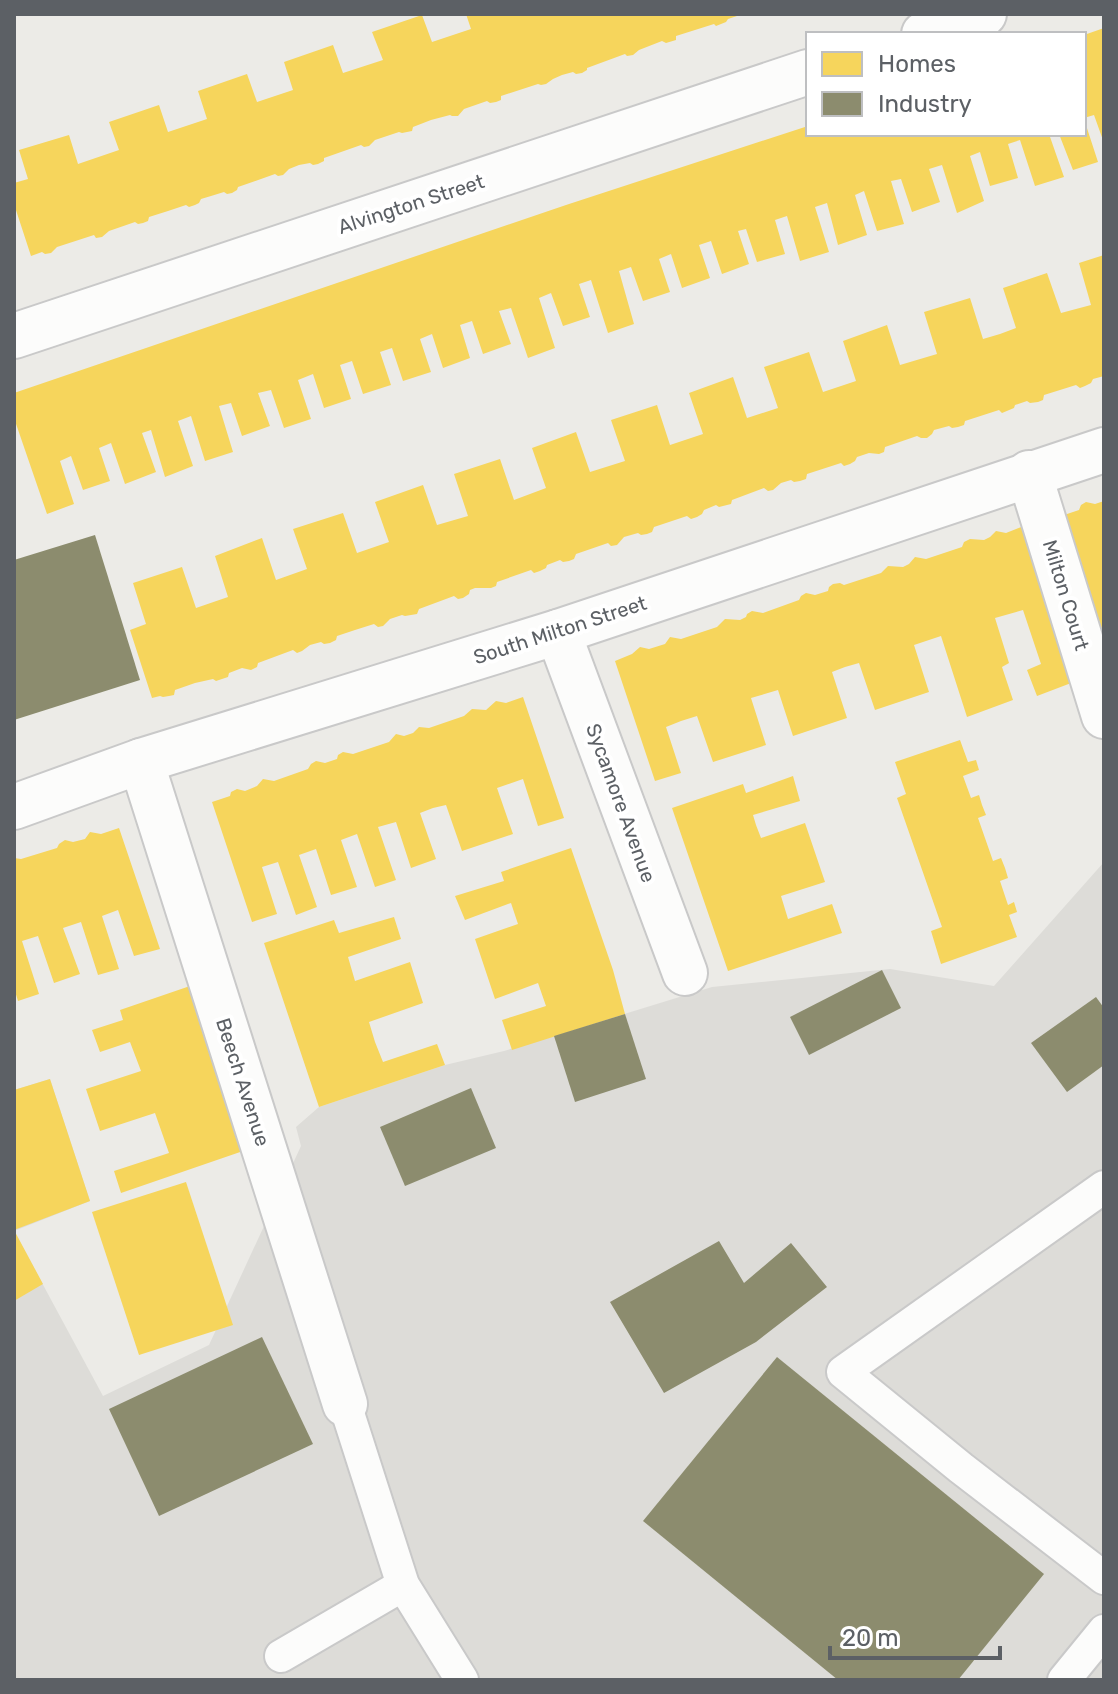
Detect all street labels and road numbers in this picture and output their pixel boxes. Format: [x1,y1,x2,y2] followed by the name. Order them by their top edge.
[335,169,487,239] street label: Alvington Street
[1038,537,1094,653] street label: Milton Court
[470,591,650,669] street label: South Milton Street
[581,720,661,886] street label: Sycamore Avenue
[211,1015,275,1149] street label: Beech Avenue

